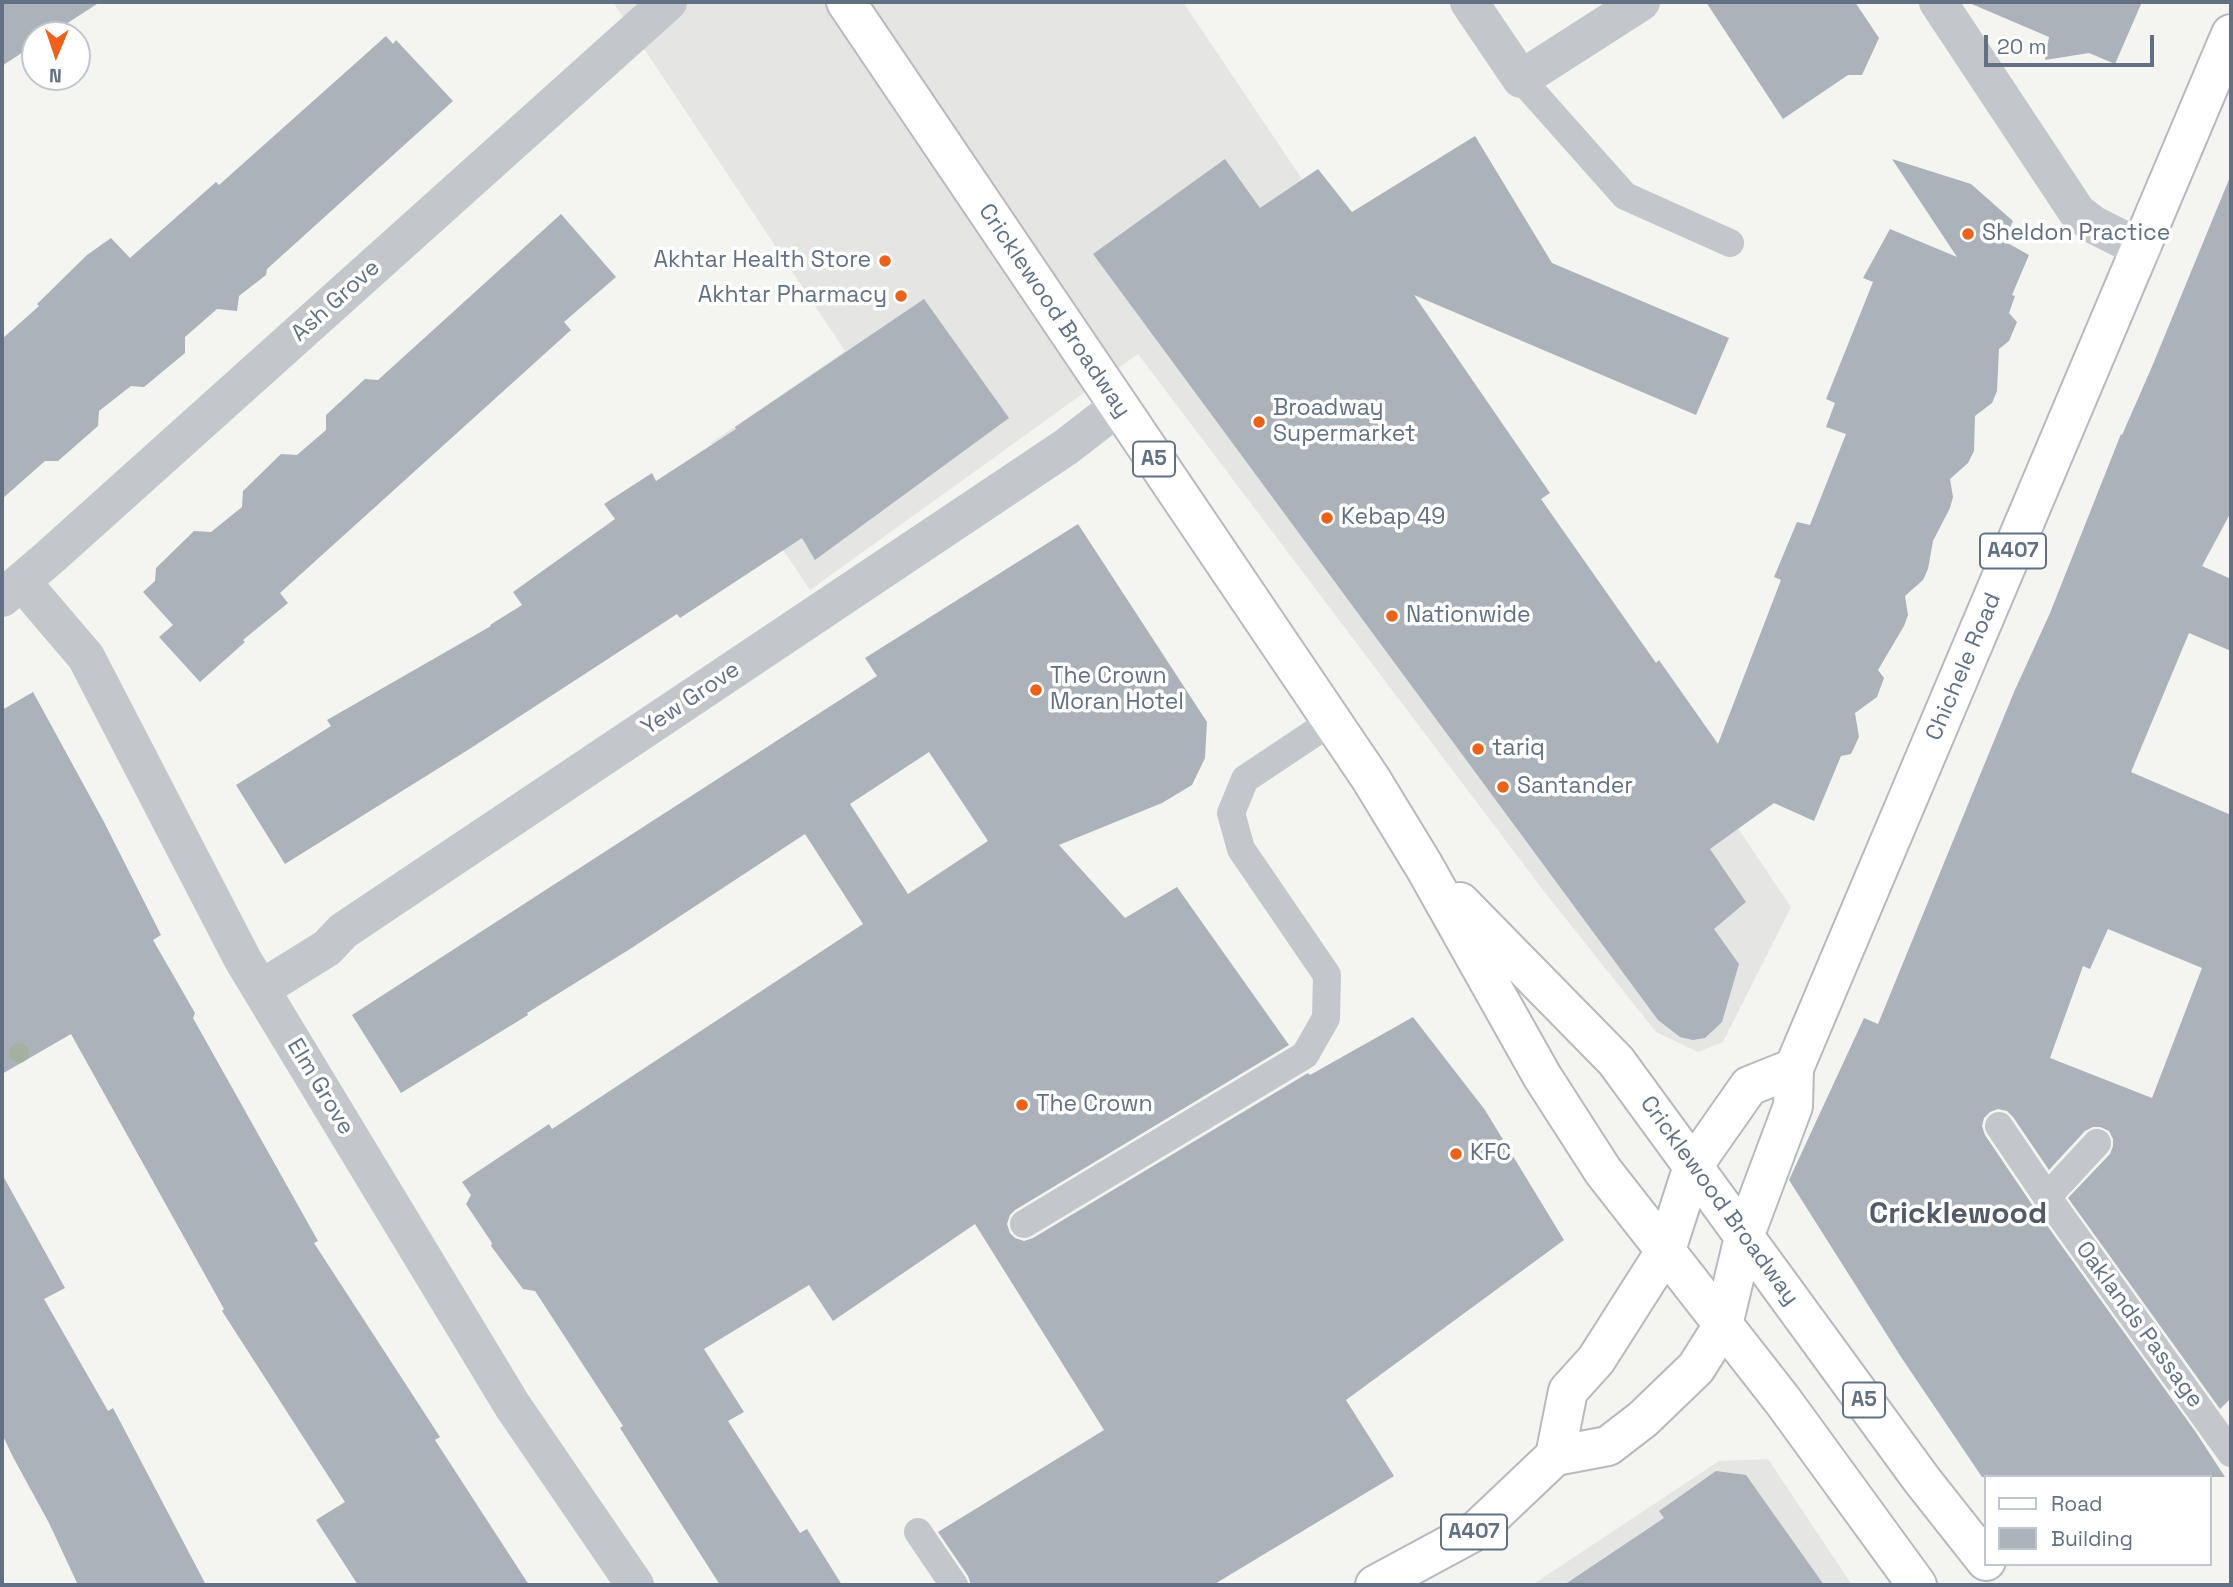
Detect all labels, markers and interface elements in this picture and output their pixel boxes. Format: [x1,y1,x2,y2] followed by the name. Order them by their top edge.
[21,21,91,91] north arrow
[1988,21,2158,65] scale bar
[1997,33,2047,60] text: 20 m
[49,63,62,88] text: N
[972,199,1136,423] street label: Cricklewood Broadway
[1982,220,2170,248] place label: Sheldon Practice
[1960,226,1976,242] marker: Sheldon Practice
[654,247,871,275] place label: Akhtar Health Store
[877,253,893,269] marker: Akhtar Health Store
[286,254,386,348] street label: Ash Grove
[698,282,887,310] place label: Akhtar Pharmacy
[893,288,909,304] marker: Akhtar Pharmacy
[1273,395,1415,449] place label: Broadway Supermarket
[1251,414,1267,430] marker: Broadway Supermarket
[1133,442,1175,476] road number: A5
[1341,504,1445,532] place label: Kebap 49
[1319,510,1335,526] marker: Kebap 49
[1980,534,2046,568] road number: A407
[1921,589,2007,745] street label: Chichele Road
[1406,602,1531,630] place label: Nationwide
[1384,608,1400,624] marker: Nationwide
[637,656,745,742] street label: Yew Grove
[1050,663,1184,717] place label: The Crown Moran Hotel
[1028,682,1044,698] marker: The Crown Moran Hotel
[1492,735,1545,763] place label: tariq
[1470,741,1486,757] marker: tariq
[1517,773,1633,801] place label: Santander
[1495,779,1511,795] marker: Santander
[281,1034,359,1140] street label: Elm Grove
[1036,1091,1153,1119] place label: The Crown
[1634,1091,1804,1311] street label: Cricklewood Broadway
[1014,1097,1030,1113] marker: The Crown
[1470,1140,1511,1168] place label: KFC
[1448,1146,1464,1162] marker: KFC
[1869,1197,2047,1233] district label: Cricklewood
[2069,1236,2209,1414] street label: Oaklands Passage
[1843,1382,1885,1418] road number: A5
[1984,1475,2212,1566] legend
[2051,1490,2103,1517] text: Road
[1441,1514,1507,1550] road number: A407
[2051,1525,2133,1552] text: Building

